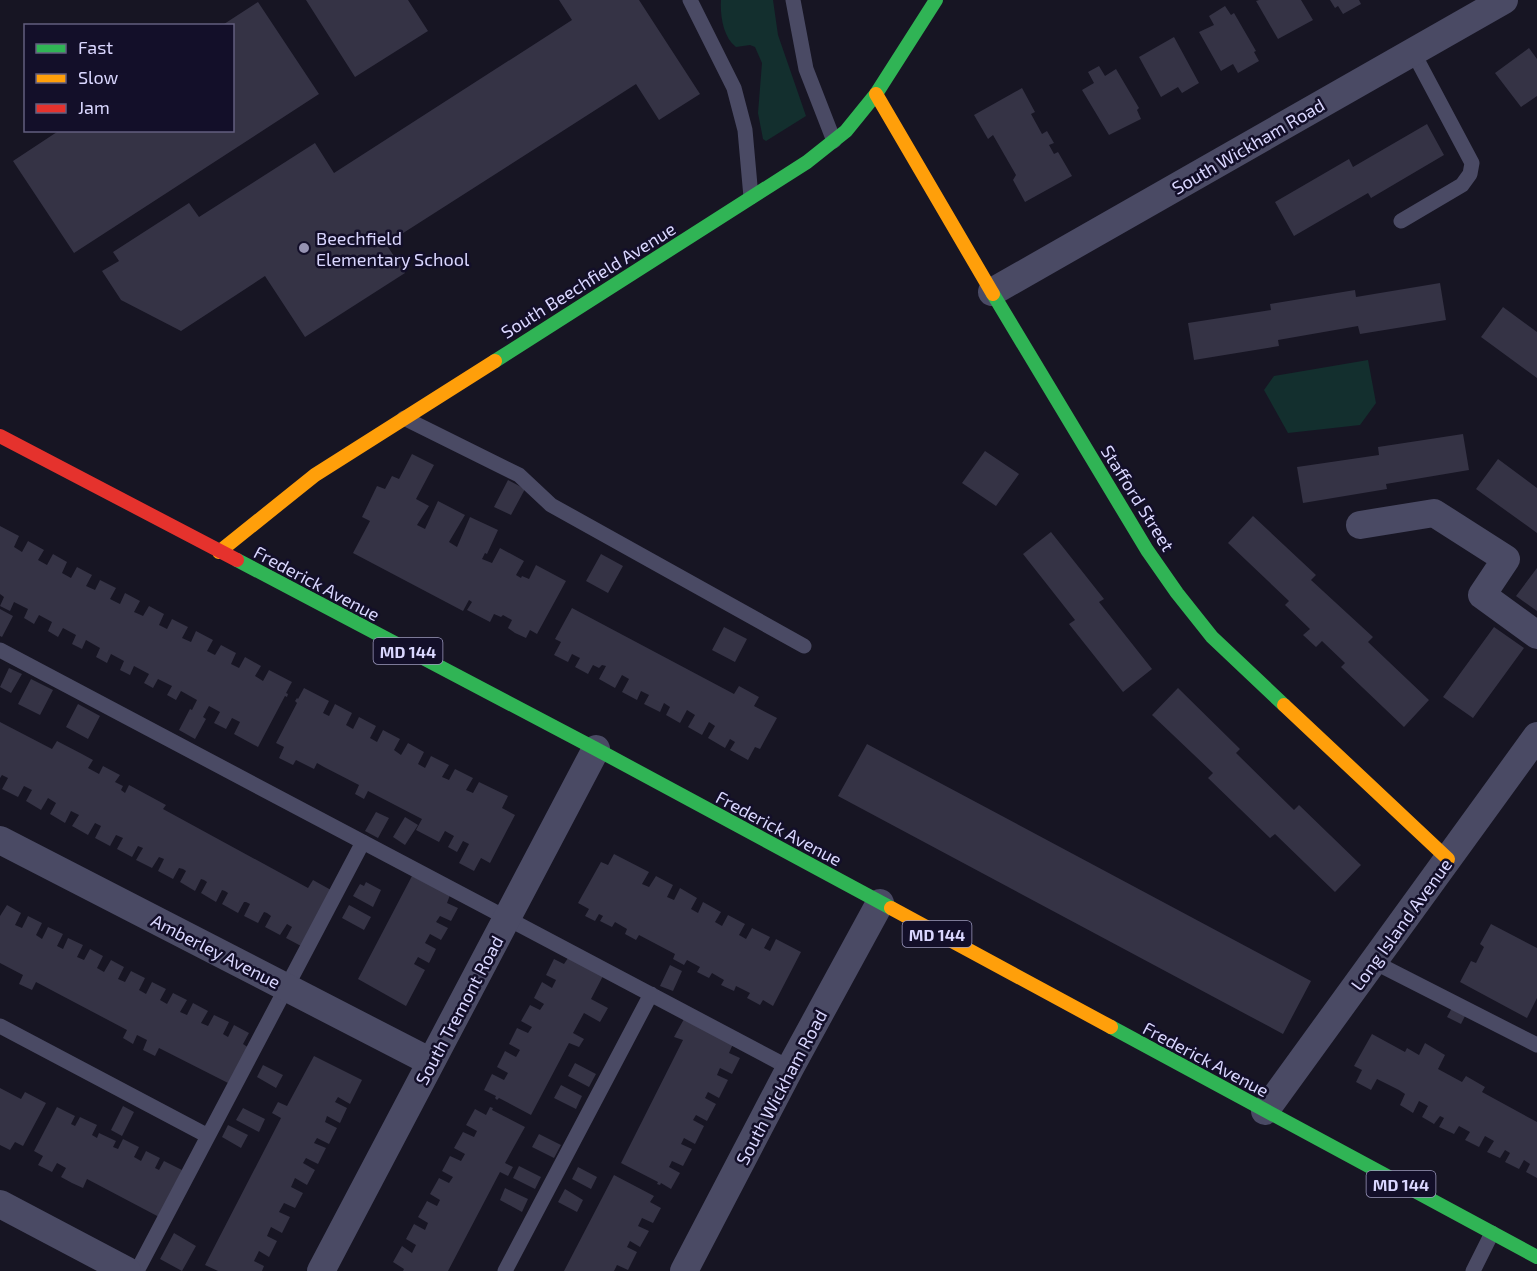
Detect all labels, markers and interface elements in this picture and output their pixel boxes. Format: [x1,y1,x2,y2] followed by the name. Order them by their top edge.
[24,24,234,132] legend
[78,36,113,58] text: Fast
[78,66,119,88] text: Slow
[1168,93,1328,199] street label: South Wickham Road
[78,96,110,118] text: Jam
[497,217,679,343] street label: South Beechfield Avenue
[316,227,470,270] place label: Beechfield Elementary School
[297,241,311,255] marker: Beechfield Elementary School
[1097,441,1179,555] street label: Stafford Street
[250,541,384,625] street label: Frederick Avenue
[374,638,442,664] road number: MD 144
[712,786,846,870] street label: Frederick Avenue
[1346,854,1456,994] street label: Long Island Avenue
[148,909,284,993] street label: Amberley Avenue
[902,921,972,947] road number: MD 144
[410,932,508,1088] street label: South Tremont Road
[731,1006,831,1168] street label: South Wickham Road
[1139,1017,1273,1101] street label: Frederick Avenue
[1366,1171,1436,1197] road number: MD 144

